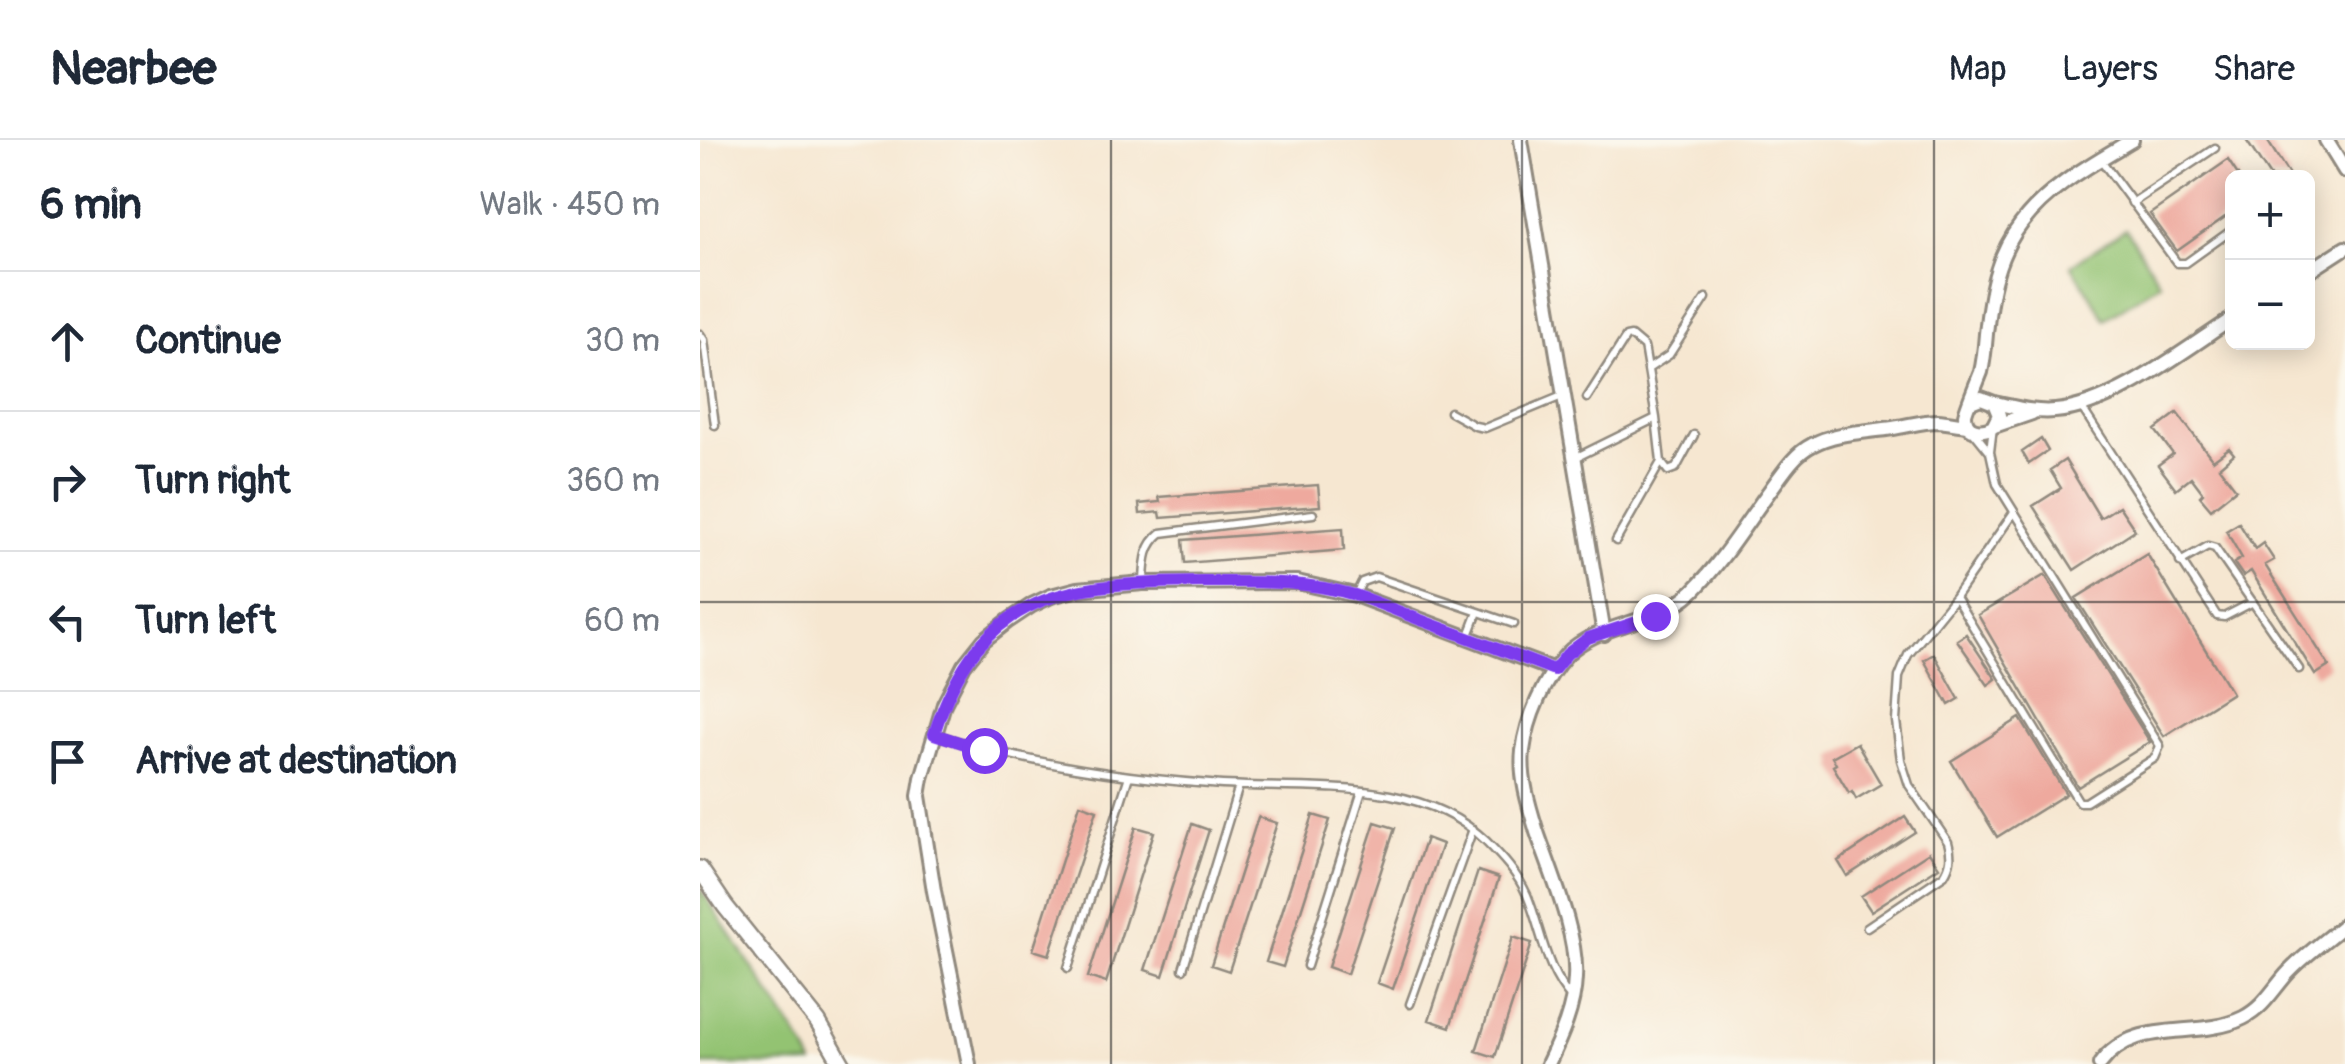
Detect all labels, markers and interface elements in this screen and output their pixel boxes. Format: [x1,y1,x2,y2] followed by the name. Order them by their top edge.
[50,39,216,99] text: Nearbee
[1949,47,2007,91] text: Map
[2062,47,2158,91] text: Layers
[2213,47,2295,91] text: Share
[2225,170,2315,350] map controls
[2225,170,2315,260] button: +
[40,179,142,231] text: 6 min
[479,185,660,225] text: Walk · 450 m
[2225,260,2315,350] button: −
[40,314,95,369] icon: ahead
[135,317,281,365] text: Continue
[585,321,660,361] text: 30 m
[40,454,95,509] icon: right
[135,457,290,505] text: Turn right
[566,461,660,501] text: 360 m
[40,594,95,649] icon: left
[1633,594,1679,640] route end
[135,597,276,645] text: Turn left
[584,601,660,641] text: 60 m
[962,728,1008,774] route start
[40,734,95,789] icon: arrive
[135,737,457,785] text: Arrive at destination

